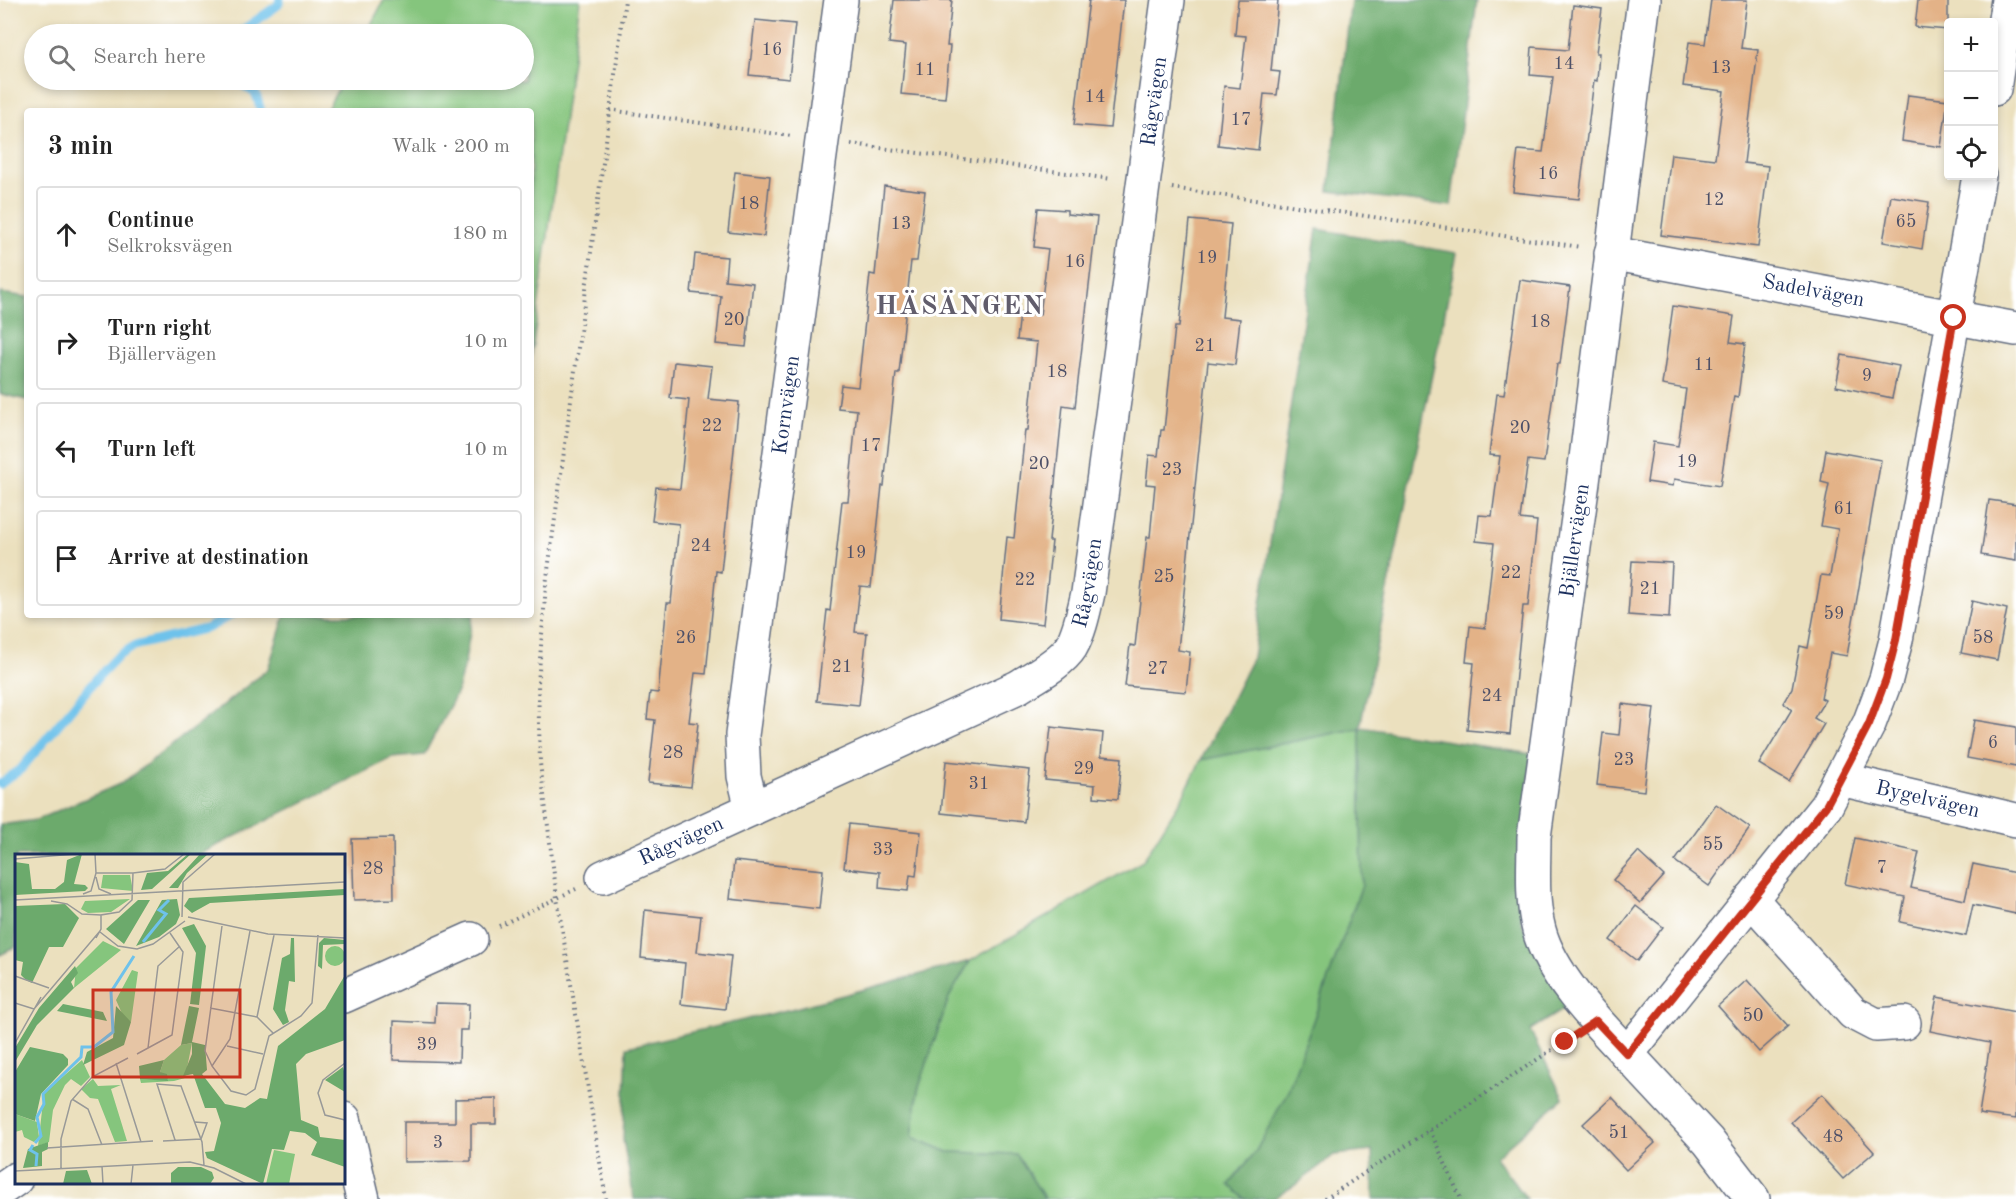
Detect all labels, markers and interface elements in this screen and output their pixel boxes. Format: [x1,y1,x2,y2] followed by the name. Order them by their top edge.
[1944,18,1998,180] map controls
[1944,18,1998,72] button: +
[24,24,534,90] search box
[45,41,78,74] icon: search
[762,41,782,59] house number: 16
[93,46,206,68] text: Search here
[1138,55,1171,148] street label: Rågvägen
[1554,55,1574,73] house number: 14
[1711,59,1731,77] house number: 13
[915,61,935,79] house number: 11
[1944,72,1998,126] button: −
[1085,88,1105,106] house number: 14
[1231,111,1251,129] house number: 17
[1944,126,1998,180] button: locate
[48,134,113,160] text: 3 min
[391,137,510,157] text: Walk · 200 m
[1538,165,1558,183] house number: 16
[1704,191,1724,209] house number: 12
[739,195,759,213] house number: 18
[107,210,194,232] text: Continue
[1896,213,1916,231] house number: 65
[891,215,911,233] house number: 13
[50,218,83,251] icon: ahead
[452,224,508,244] text: 180 m
[107,237,233,257] text: Selkroksvägen
[1197,249,1217,267] house number: 19
[1065,253,1085,271] house number: 16
[1761,271,1866,311] street label: Sadelvägen
[875,289,1045,320] district label: HÄSÄNGEN
[1940,304,1966,330] route start
[724,311,744,329] house number: 20
[1530,313,1550,331] house number: 18
[107,318,211,340] text: Turn right
[50,326,83,359] icon: right
[463,332,508,352] text: 10 m
[1195,337,1215,355] house number: 21
[107,345,217,365] text: Bjällervägen
[769,354,804,456] street label: Kornvägen
[1694,356,1714,374] house number: 11
[1047,363,1067,381] house number: 18
[1862,367,1872,385] house number: 9
[702,417,722,435] house number: 22
[1510,419,1530,437] house number: 20
[50,434,83,467] icon: left
[861,437,881,455] house number: 17
[107,439,196,461] text: Turn left
[463,440,508,460] text: 10 m
[1677,453,1697,471] house number: 19
[1029,455,1049,473] house number: 20
[1162,461,1182,479] house number: 23
[1557,482,1593,599] street label: Bjällervägen
[1834,500,1854,518] house number: 61
[691,537,711,555] house number: 24
[1069,537,1106,630] street label: Rågvägen
[50,542,83,575] icon: arrive
[846,544,866,562] house number: 19
[107,547,309,569] text: Arrive at destination
[1501,564,1521,582] house number: 22
[1154,568,1174,586] house number: 25
[1015,571,1035,589] house number: 22
[1640,580,1660,598] house number: 21
[1824,605,1844,623] house number: 59
[676,629,696,647] house number: 26
[1973,629,1993,647] house number: 58
[832,658,852,676] house number: 21
[1148,660,1168,678] house number: 27
[1482,687,1502,705] house number: 24
[1988,734,1998,752] house number: 6
[663,744,683,762] house number: 28
[1614,751,1634,769] house number: 23
[1074,760,1094,778] house number: 29
[969,775,989,793] house number: 31
[1874,777,1982,822] street label: Bygelvägen
[636,813,727,870] street label: Rågvägen
[1703,836,1723,854] house number: 55
[873,841,893,859] house number: 33
[15,854,345,1184] inset map
[1877,859,1887,877] house number: 7
[363,860,383,878] house number: 28
[1743,1007,1763,1025] house number: 50
[1551,1028,1577,1054] route end
[417,1036,437,1054] house number: 39
[1609,1124,1629,1142] house number: 51
[1823,1128,1843,1146] house number: 48
[433,1134,443,1152] house number: 3

